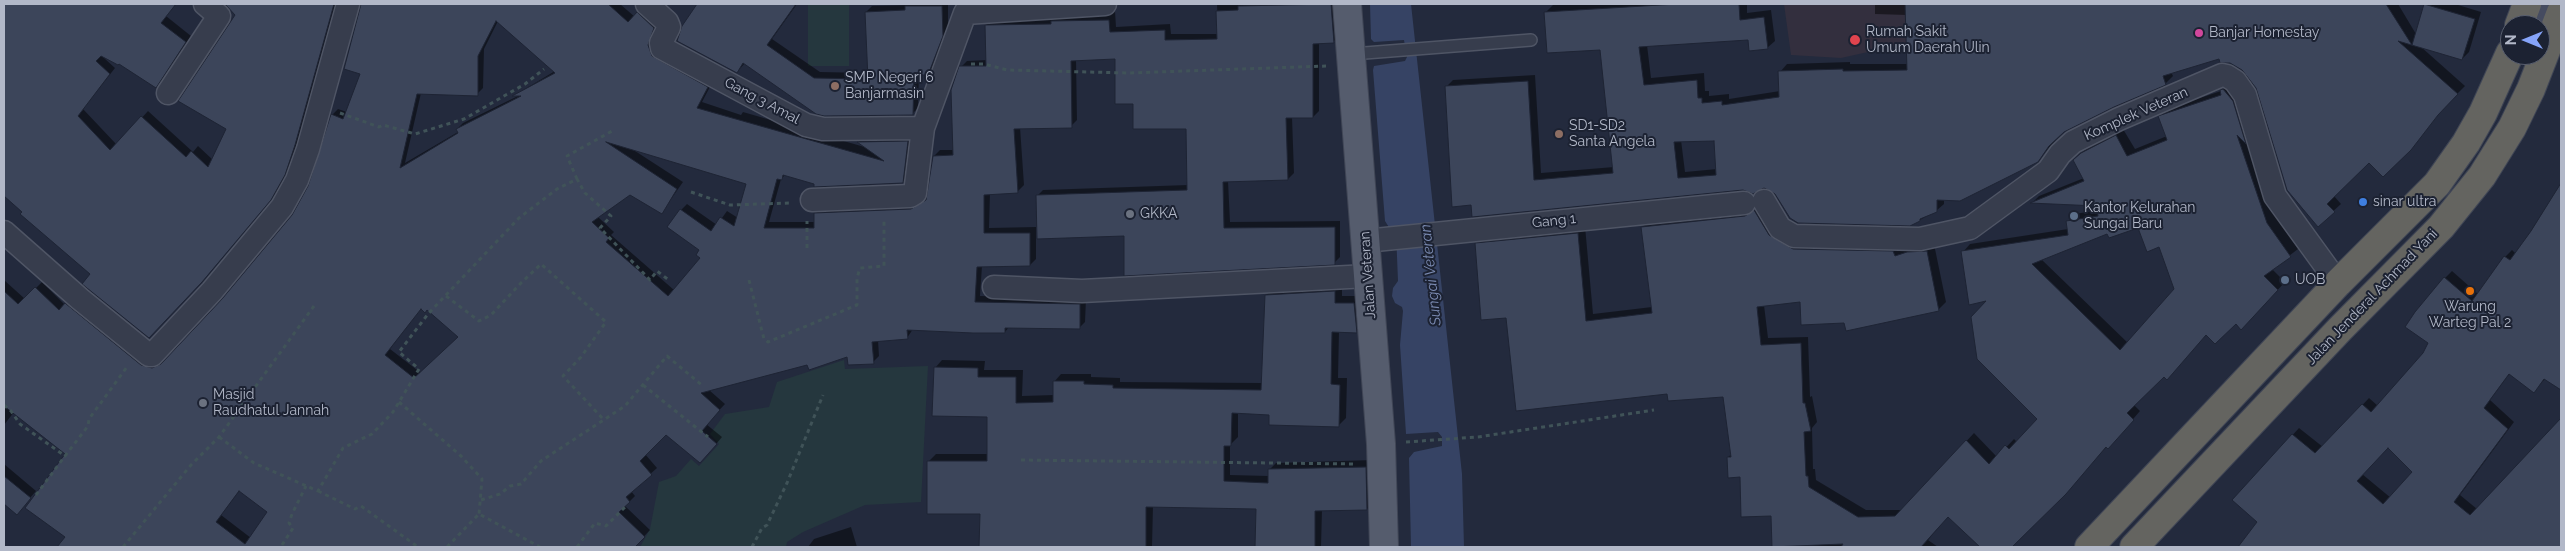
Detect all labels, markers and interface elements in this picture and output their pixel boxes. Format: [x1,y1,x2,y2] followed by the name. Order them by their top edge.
[2500,15,2550,65] north arrow
[1866,24,1990,56] place label: Rumah Sakit Umum Daerah Ulin
[2209,25,2319,41] place label: Banjar Homestay
[2193,27,2205,39] marker: Banjar Homestay
[1848,33,1862,47] marker: Rumah Sakit Umum Daerah Ulin
[2503,35,2519,45] text: N
[845,70,934,102] place label: SMP Negeri 6 Banjarmasin
[721,74,803,128] street label: Gang 3 Amal
[829,80,841,92] marker: SMP Negeri 6 Banjarmasin
[2082,84,2190,144] street label: Komplek Veteran
[1569,118,1655,150] place label: SD1-SD2 Santa Angela
[1553,128,1565,140] marker: SD1-SD2 Santa Angela
[2373,194,2436,210] place label: sinar ultra
[2357,196,2369,208] marker: sinar ultra
[2084,200,2195,232] place label: Kantor Kelurahan Sungai Baru
[1140,206,1177,222] place label: GKKA
[1124,208,1136,220] marker: GKKA
[1531,210,1577,232] street label: Gang 1
[2068,210,2080,222] marker: Kantor Kelurahan Sungai Baru
[1417,223,1445,327] water label: Sungai Veteran
[2303,226,2441,368] street label: Jalan Jenderal Achmad Yani
[1357,231,1379,319] street label: Jalan Veteran
[2295,272,2325,288] place label: UOB
[2279,274,2291,286] marker: UOB
[2464,285,2476,297] marker: Warung Warteg Pal 2
[2429,299,2511,332] place label: Warung Warteg Pal 2
[213,387,329,420] place label: Masjid Raudhatul Jannah
[197,397,209,409] marker: Masjid Raudhatul Jannah

